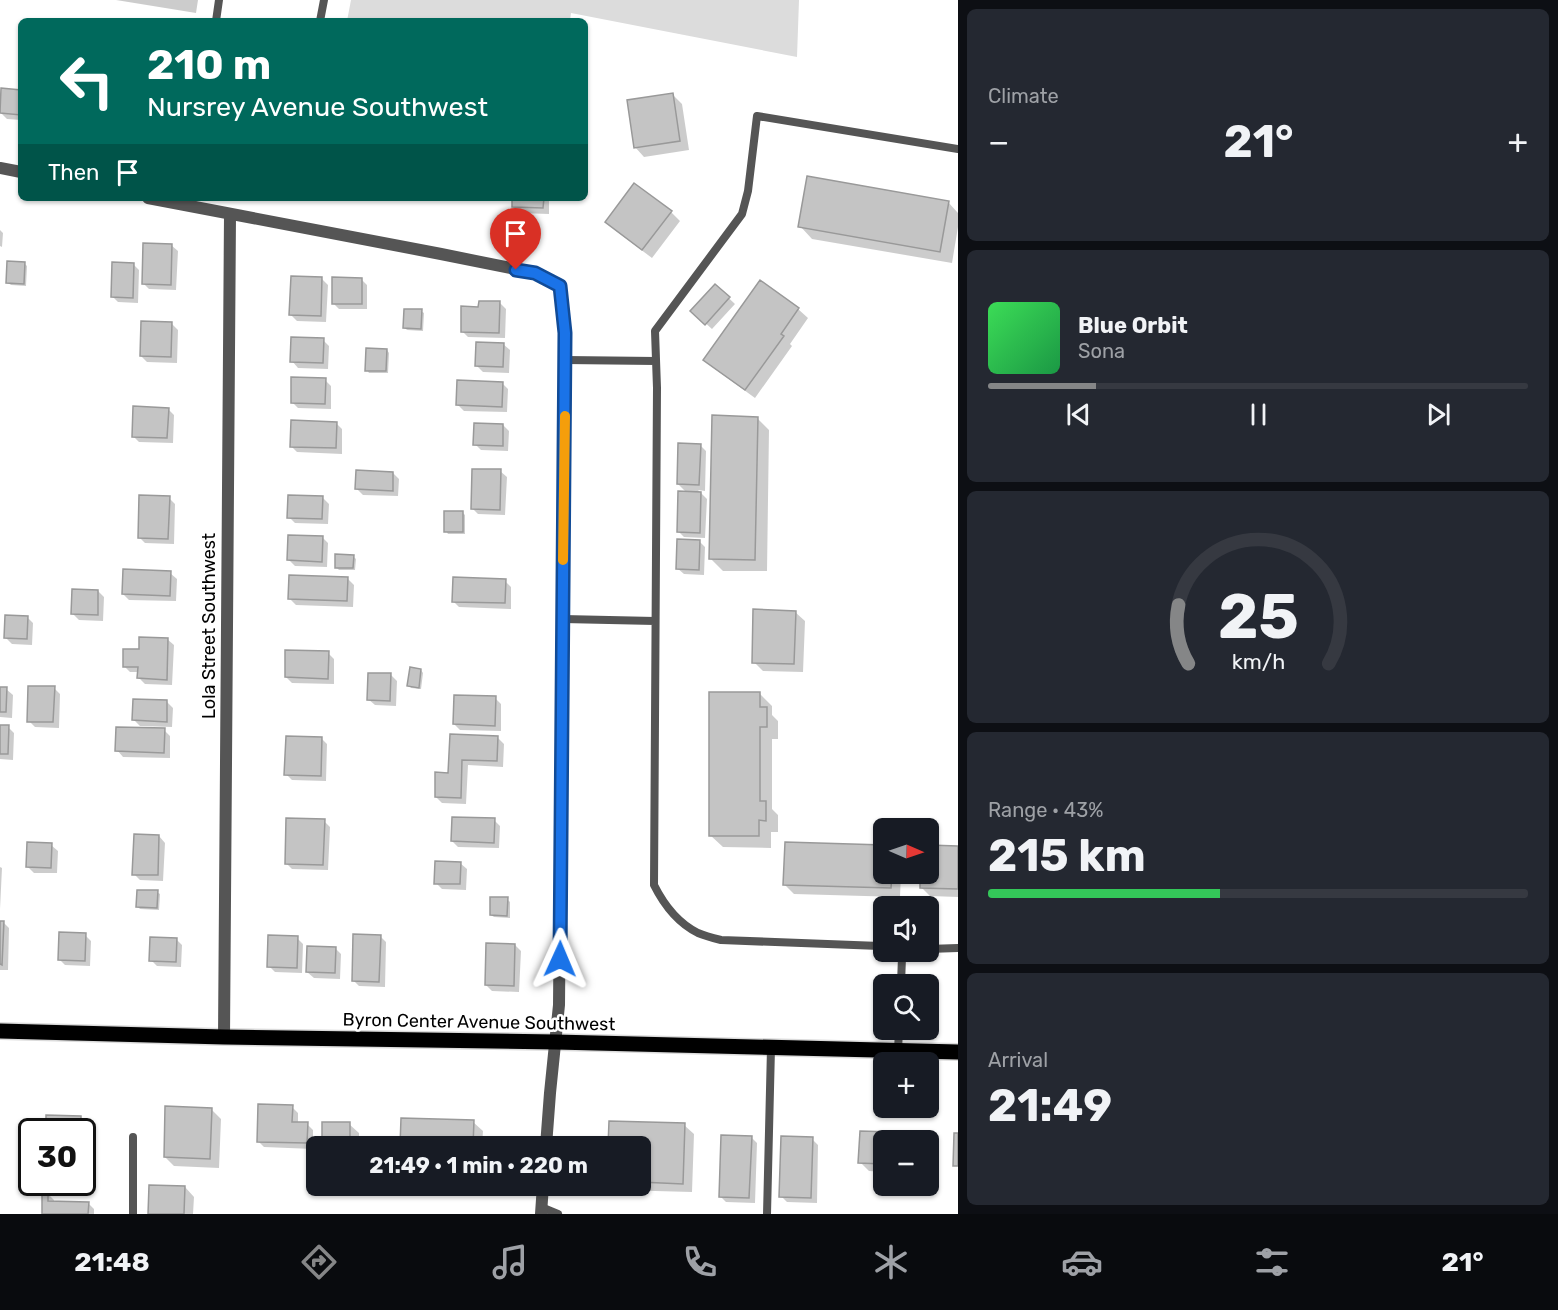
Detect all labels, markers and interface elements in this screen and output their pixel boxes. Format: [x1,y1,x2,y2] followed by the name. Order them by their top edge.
[147,40,271,90] text: 210 m
[48,42,126,120] icon: left
[988,84,1059,108] text: Climate
[147,91,488,123] text: Nursrey Avenue Southwest
[1223,115,1294,168] text: 21°
[988,122,1009,161] text: −
[1507,122,1528,161] text: +
[111,156,144,189] icon: arrive
[48,159,99,186] text: Then
[490,208,541,270] pin
[499,217,532,250] icon: arrive
[1078,312,1188,339] text: Blue Orbit
[1078,339,1125,363] text: Sona
[1062,398,1095,431] icon: previous
[1242,398,1275,431] icon: pause
[1422,398,1455,431] icon: next
[198,533,220,719] street label: Lola Street Southwest
[1218,580,1298,654] text: 25
[1231,649,1285,674] text: km/h
[988,798,1103,822] text: Range · 43%
[873,818,939,884] north arrow
[873,818,939,1196] map controls
[988,829,1146,882] text: 215 km
[873,896,939,962] button: sound
[528,927,592,991] position arrow
[873,974,939,1040] button: search
[342,1009,616,1035] street label: Byron Center Avenue Southwest
[988,1048,1048,1072] text: Arrival
[873,1052,939,1118] button: +
[988,1079,1112,1132] text: 21:49
[18,1118,96,1196] speed limit sign: 30
[873,1130,939,1196] button: −
[369,1152,588,1179] text: 21:49 · 1 min · 220 m
[298,1241,340,1283] icon: directions
[489,1241,531,1283] icon: music
[679,1241,721,1283] icon: phone
[870,1241,912,1283] icon: climate
[1061,1241,1103,1283] icon: car
[1251,1241,1293,1283] icon: filters
[74,1246,150,1278] text: 21:48
[1442,1246,1484,1278] text: 21°

